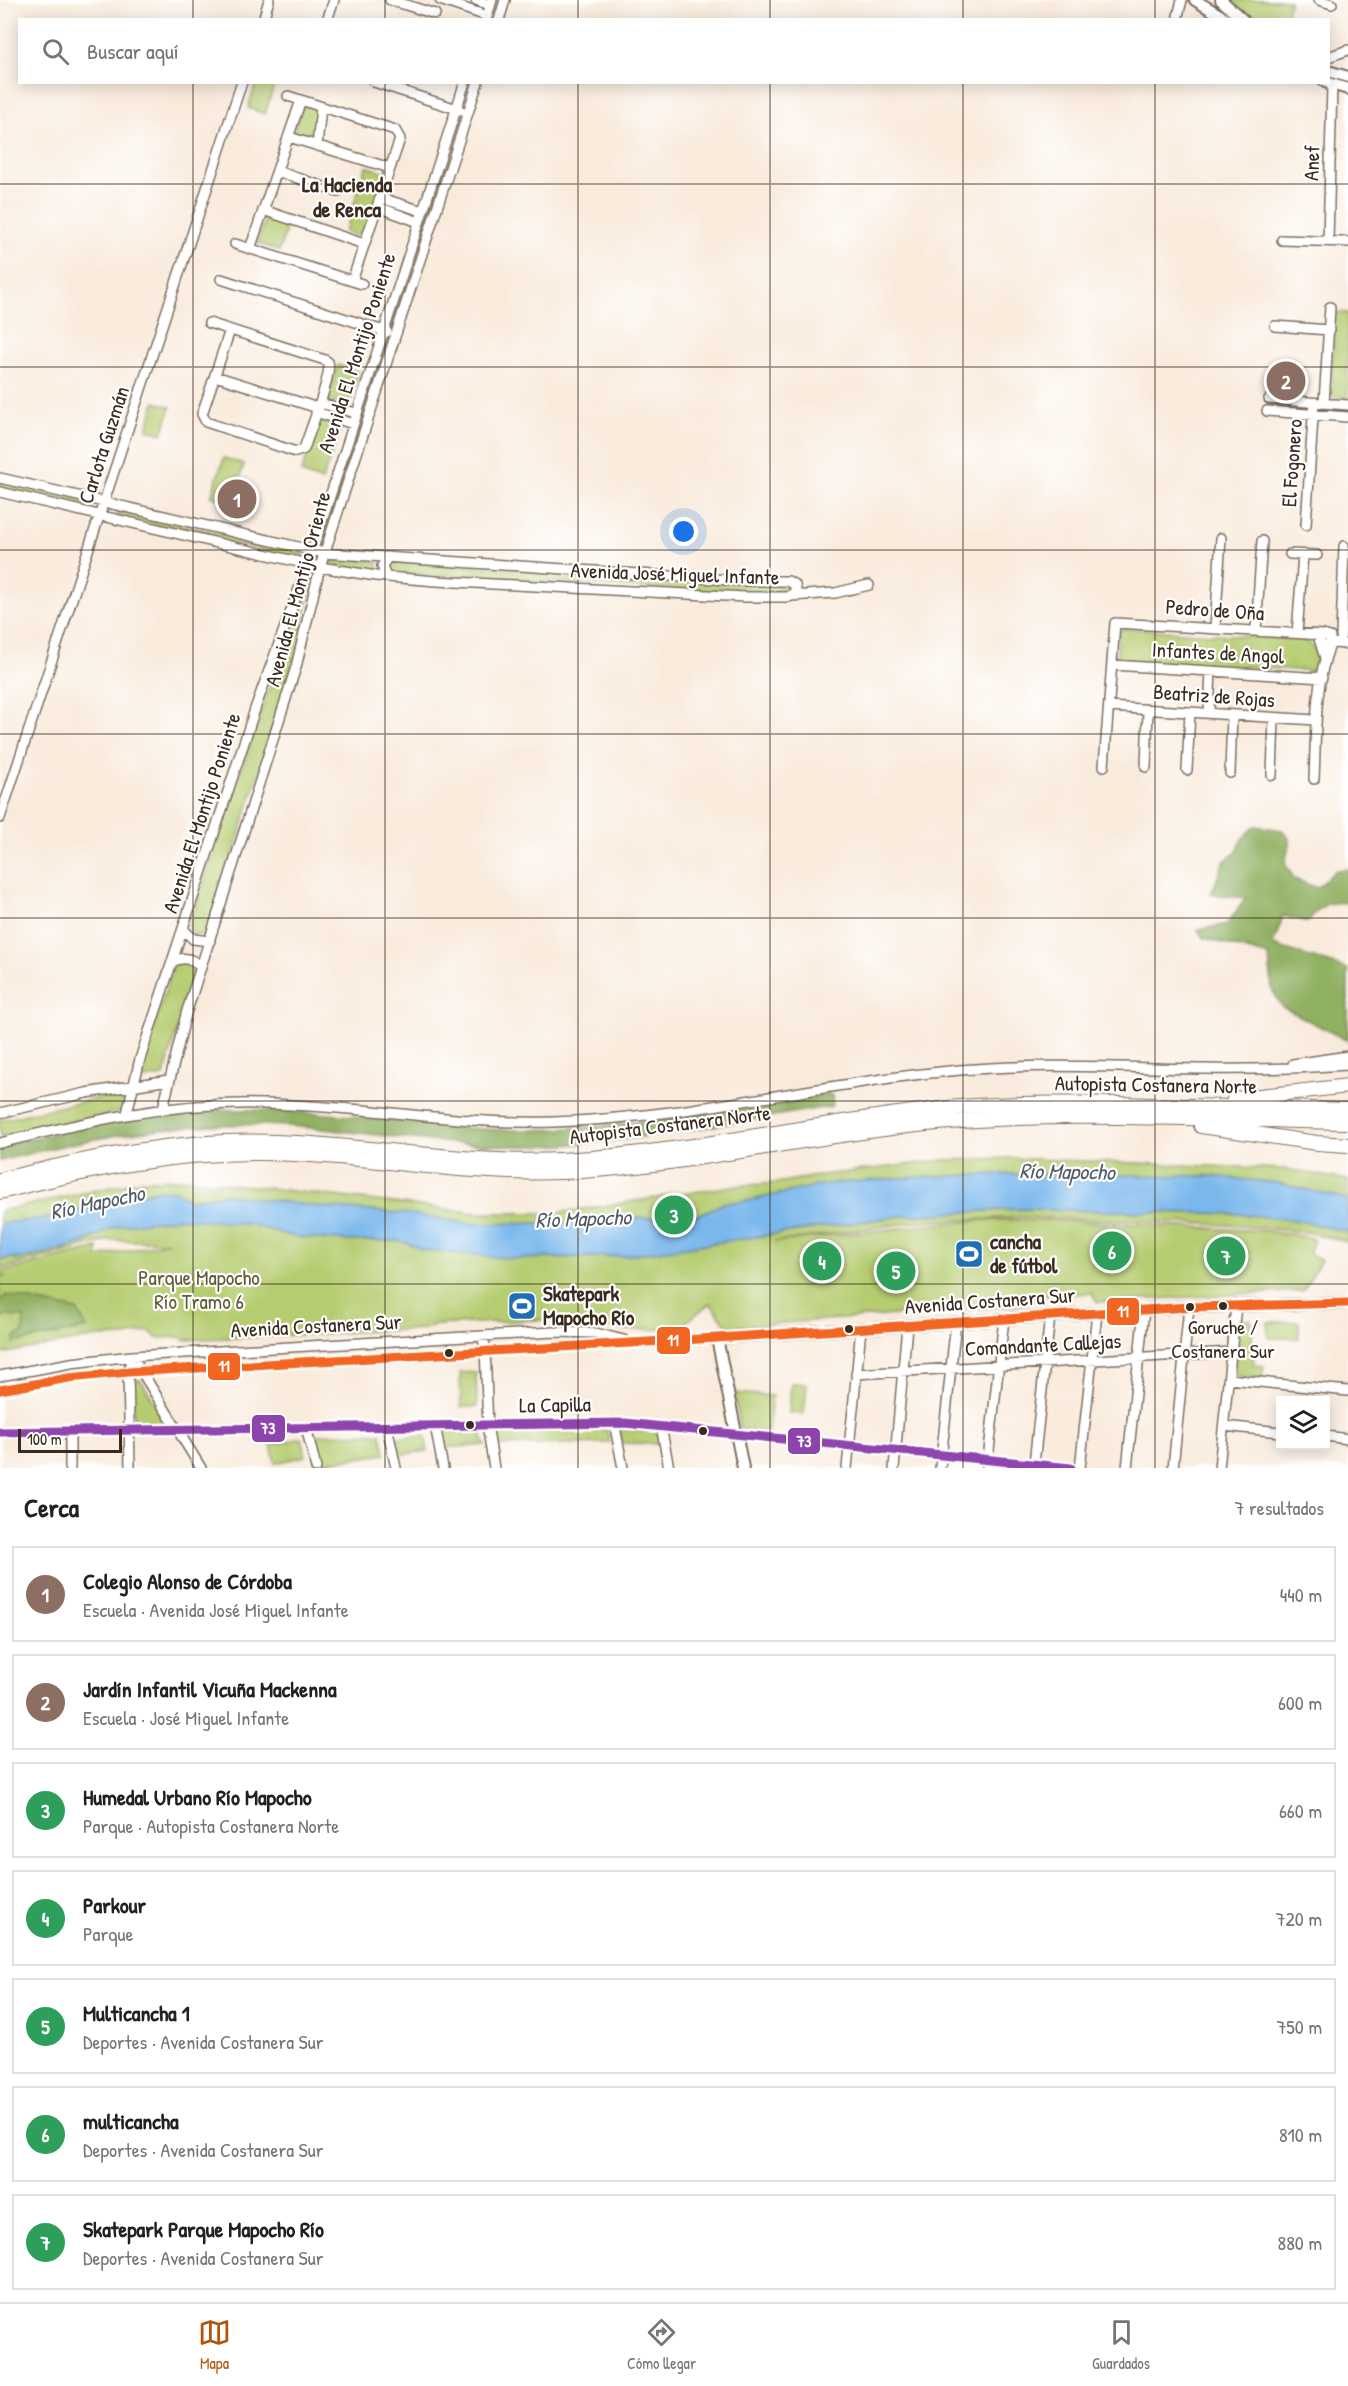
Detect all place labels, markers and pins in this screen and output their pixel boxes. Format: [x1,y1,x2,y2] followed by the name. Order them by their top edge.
[1266,358,1306,404] pin: 2
[218,476,256,522] pin: 1
[654,1192,694,1238] pin: 3
[990,1227,1058,1280] place label: cancha de fútbol
[1092,1228,1132,1274] pin: 6
[1206,1234,1246,1278] pin: 7
[802,1238,842,1284] pin: 4
[953,1238,985,1270] sports icon: cancha de fútbol
[876,1248,916,1294] pin: 5
[543,1279,635,1333] place label: Skatepark Mapocho Río
[506,1290,538,1322] sports icon: Skatepark Mapocho Río
[1217,1300,1229,1312] marker: Goruche / Costanera Sur
[1184,1301,1196,1313] unlabelled marker
[1171,1313,1275,1364] place label: Goruche / Costanera Sur
[843,1323,855,1335] unlabelled marker
[443,1347,455,1359] unlabelled marker
[464,1419,476,1431] unlabelled marker
[697,1425,709,1437] unlabelled marker

